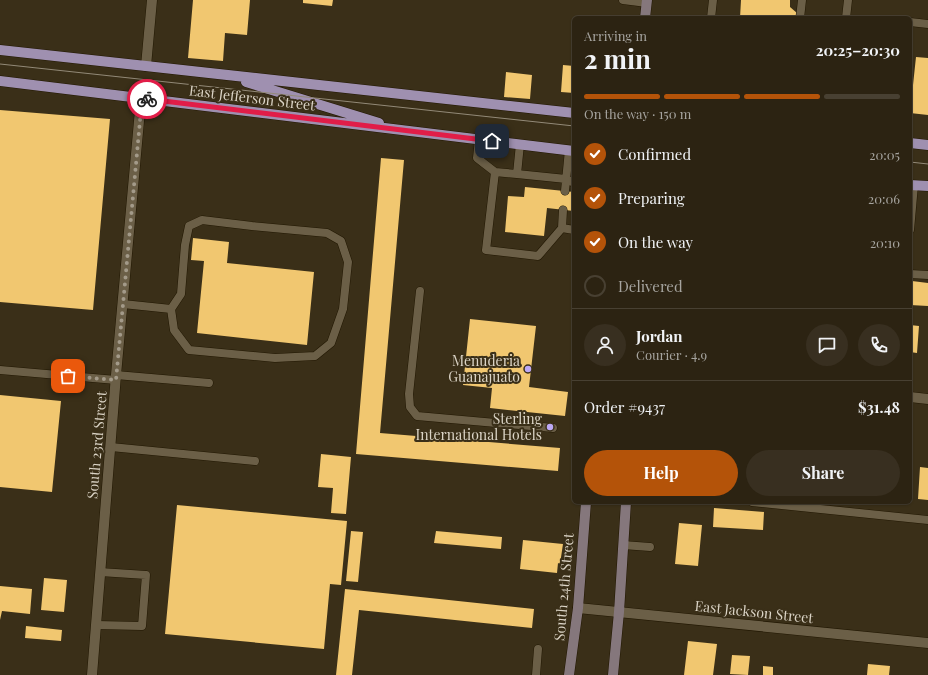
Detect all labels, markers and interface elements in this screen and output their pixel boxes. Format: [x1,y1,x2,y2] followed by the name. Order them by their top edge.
[584,27,647,44] text: Arriving in
[816,40,900,60] text: 20:25–20:30
[584,41,651,76] text: 2 min
[127,79,167,119] courier
[188,80,317,115] street label: East Jefferson Street
[136,88,158,110] icon: bike
[584,105,691,122] text: On the way · 150 m
[475,124,509,158] pin
[481,130,503,152] icon: home
[584,143,606,165] icon: check
[618,144,691,164] text: Confirmed
[869,146,900,163] text: 20:05
[584,187,606,209] icon: check
[618,188,685,208] text: Preparing
[868,190,900,207] text: 20:06
[584,231,606,253] icon: check
[618,232,693,252] text: On the way
[870,234,900,251] text: 20:10
[618,276,683,296] text: Delivered
[584,324,626,366] button: person
[806,324,848,366] button: chat
[858,324,900,366] button: phone
[636,326,682,346] text: Jordan
[636,346,707,363] text: Courier · 4.9
[448,351,520,386] place label: Menuderia Guanajuato
[51,359,85,393] pin
[523,364,533,374] marker: Menuderia Guanajuato
[57,365,79,387] icon: bag
[82,389,111,500] street label: South 23rd Street
[584,397,665,417] text: Order #9437
[858,397,900,417] text: $31.48
[415,409,543,444] place label: Sterling International Hotels
[545,422,555,432] marker: Sterling International Hotels
[584,450,738,496] button: Help
[746,450,900,496] button: Share
[549,531,578,642] street label: South 24th Street
[694,596,815,627] street label: East Jackson Street

